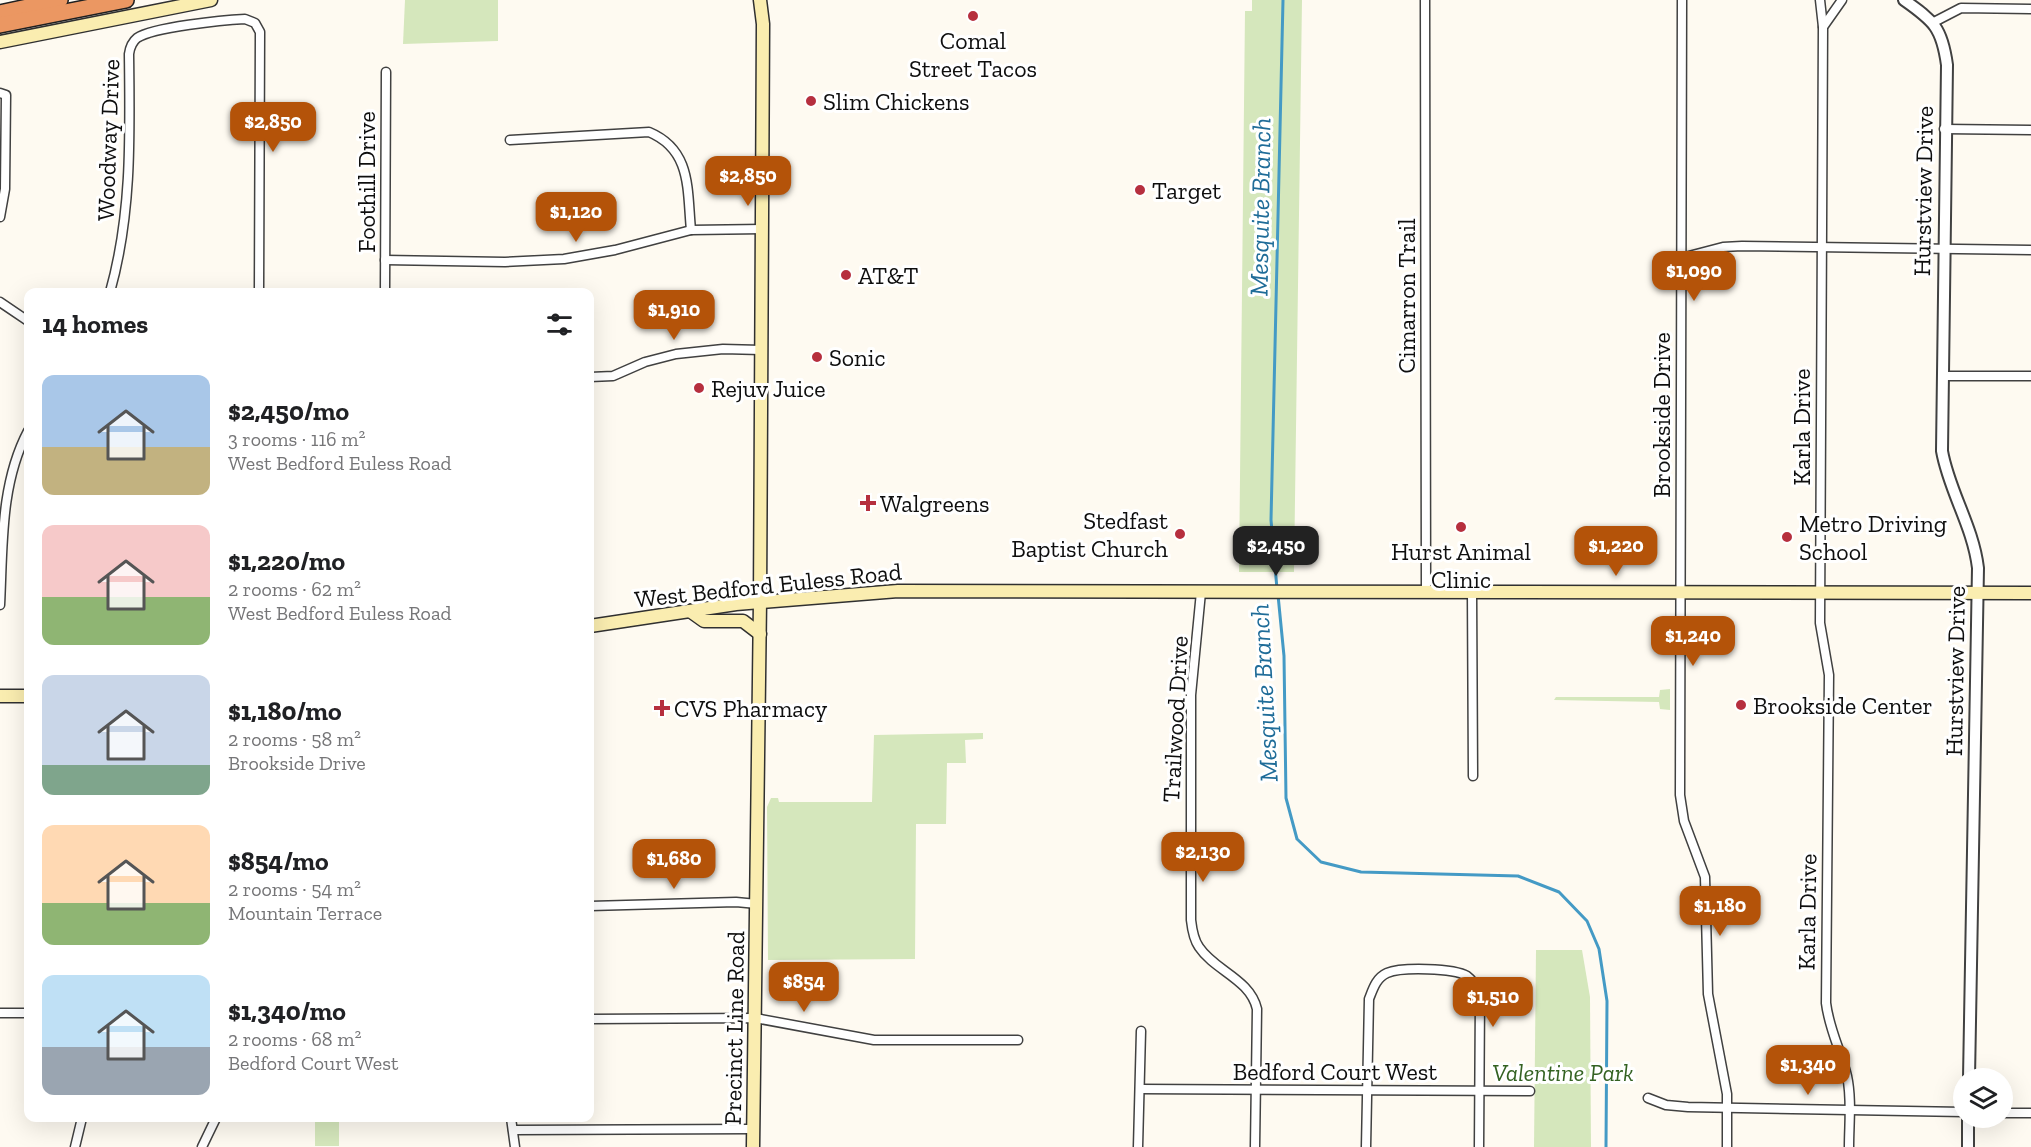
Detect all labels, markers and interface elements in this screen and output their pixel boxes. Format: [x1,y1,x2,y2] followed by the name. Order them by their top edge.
[966,9,980,23] marker: Comal Street Tacos
[909,26,1037,83] place label: Comal Street Tacos
[91,59,125,221] street label: Woodway Drive
[823,87,969,116] place label: Slim Chickens
[804,94,818,108] marker: Slim Chickens
[224,102,322,153] pin: $2,850
[1907,106,1939,276] street label: Hurstview Drive
[244,109,302,133] text: $2,850
[352,111,381,253] street label: Foothill Drive
[1242,118,1278,296] water label: Mesquite Branch
[699,156,797,207] pin: $2,850
[719,163,777,187] text: $2,850
[1152,176,1221,205] place label: Target
[1133,183,1147,197] marker: Target
[527,192,625,243] pin: $1,120
[550,199,602,223] text: $1,120
[1392,218,1421,374] street label: Cimarron Trail
[1645,251,1743,302] pin: $1,090
[1666,258,1722,282] text: $1,090
[858,261,918,290] place label: AT&T
[839,268,853,282] marker: AT&T
[625,290,723,341] pin: $1,910
[648,297,700,321] text: $1,910
[42,308,148,340] text: 14 homes
[543,308,576,341] icon: filters
[1647,332,1676,498] street label: Brookside Drive
[829,343,886,372] place label: Sonic
[810,350,824,364] marker: Sonic
[1787,369,1816,485] street label: Karla Drive
[711,374,826,403] place label: Rejuv Juice
[692,381,706,395] marker: Rejuv Juice
[228,395,349,427] text: $2,450/mo
[90,399,162,471] icon: home
[228,427,365,451] text: 3 rooms · 116 m²
[228,451,452,475] text: West Bedford Euless Road
[880,489,989,518] place label: Walgreens
[861,496,875,510] marker: Walgreens
[1011,506,1169,563] place label: Stedfast Baptist Church
[1799,509,1947,566] place label: Metro Driving School
[1454,520,1468,534] marker: Hurst Animal Clinic
[1227,526,1325,577] pin: $2,450
[1567,526,1665,577] pin: $1,220
[1173,527,1187,541] marker: Stedfast Baptist Church
[1780,530,1794,544] marker: Metro Driving School
[1247,533,1305,557] text: $2,450
[1588,533,1644,557] text: $1,220
[1391,537,1531,594] place label: Hurst Animal Clinic
[228,545,345,577] text: $1,220/mo
[90,549,162,621] icon: home
[633,557,903,613] street label: West Bedford Euless Road
[228,577,361,601] text: 2 rooms · 62 m²
[1939,586,1971,756] street label: Hurstview Drive
[228,601,452,625] text: West Bedford Euless Road
[1243,603,1285,783] water label: Mesquite Branch
[1644,616,1742,667] pin: $1,240
[1665,623,1721,647] text: $1,240
[1156,635,1194,803] street label: Trailwood Drive
[1753,691,1933,720] place label: Brookside Center
[674,694,828,723] place label: CVS Pharmacy
[228,695,342,727] text: $1,180/mo
[1734,698,1748,712] marker: Brookside Center
[90,699,162,771] icon: home
[655,701,669,715] marker: CVS Pharmacy
[228,727,361,751] text: 2 rooms · 58 m²
[228,751,366,775] text: Brookside Drive
[1154,832,1252,883] pin: $2,130
[625,839,723,890] pin: $1,680
[1175,839,1231,863] text: $2,130
[228,845,329,877] text: $854/mo
[646,846,702,870] text: $1,680
[90,849,162,921] icon: home
[1791,853,1823,971] street label: Karla Drive
[228,877,361,901] text: 2 rooms · 54 m²
[1671,886,1769,937] pin: $1,180
[1694,893,1746,917] text: $1,180
[228,901,382,925] text: Mountain Terrace
[718,931,750,1125] street label: Precinct Line Road
[768,962,840,1013] pin: $854
[783,969,825,993] text: $854
[1444,977,1542,1028] pin: $1,510
[1467,984,1519,1008] text: $1,510
[228,995,346,1027] text: $1,340/mo
[90,999,162,1071] icon: home
[228,1027,361,1051] text: 2 rooms · 68 m²
[1759,1045,1857,1096] pin: $1,340
[228,1051,398,1075] text: Bedford Court West
[1780,1052,1836,1076] text: $1,340
[1233,1057,1437,1086] street label: Bedford Court West
[1492,1058,1634,1087] park label: Valentine Park
[1953,1068,2013,1128] map controls
[1953,1068,2013,1128] button: layers

